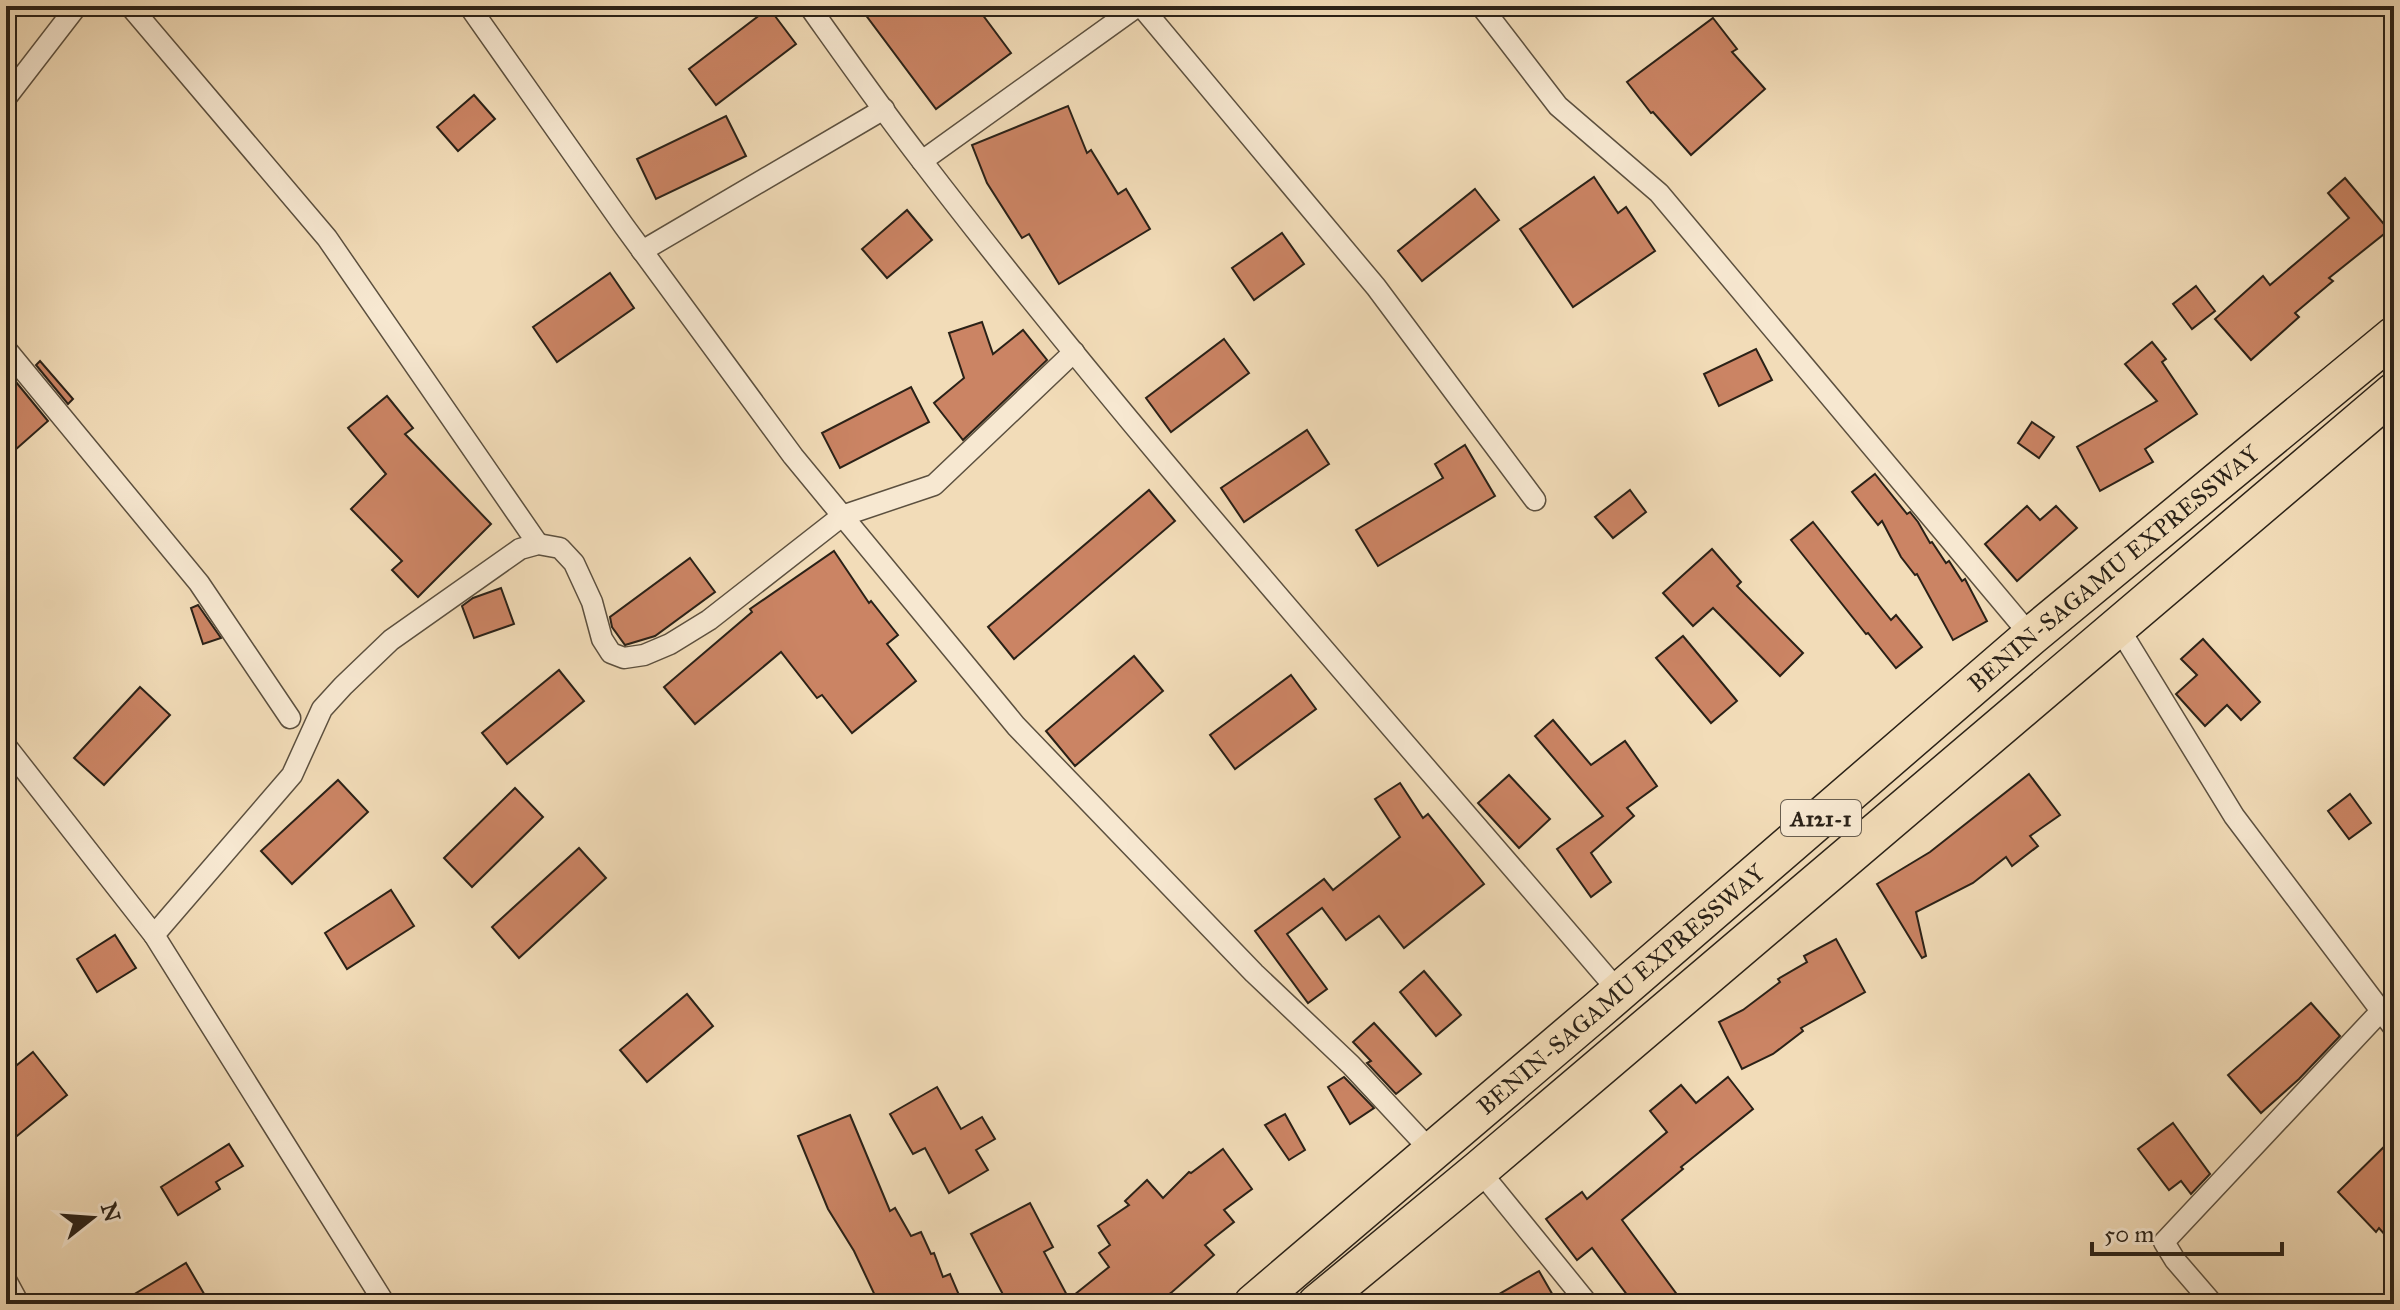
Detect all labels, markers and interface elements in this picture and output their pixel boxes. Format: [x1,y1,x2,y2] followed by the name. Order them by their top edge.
[1962,438,2266,698] street label: BENIN-SAGAMU EXPRESSWAY
[1781,800,1861,836] road number: A121-1
[1471,857,1772,1121] street label: BENIN-SAGAMU EXPRESSWAY
[52,1178,132,1258] north arrow
[95,1199,126,1225] text: N
[2092,1206,2282,1256] scale bar
[2104,1219,2154,1249] text: 50 m

